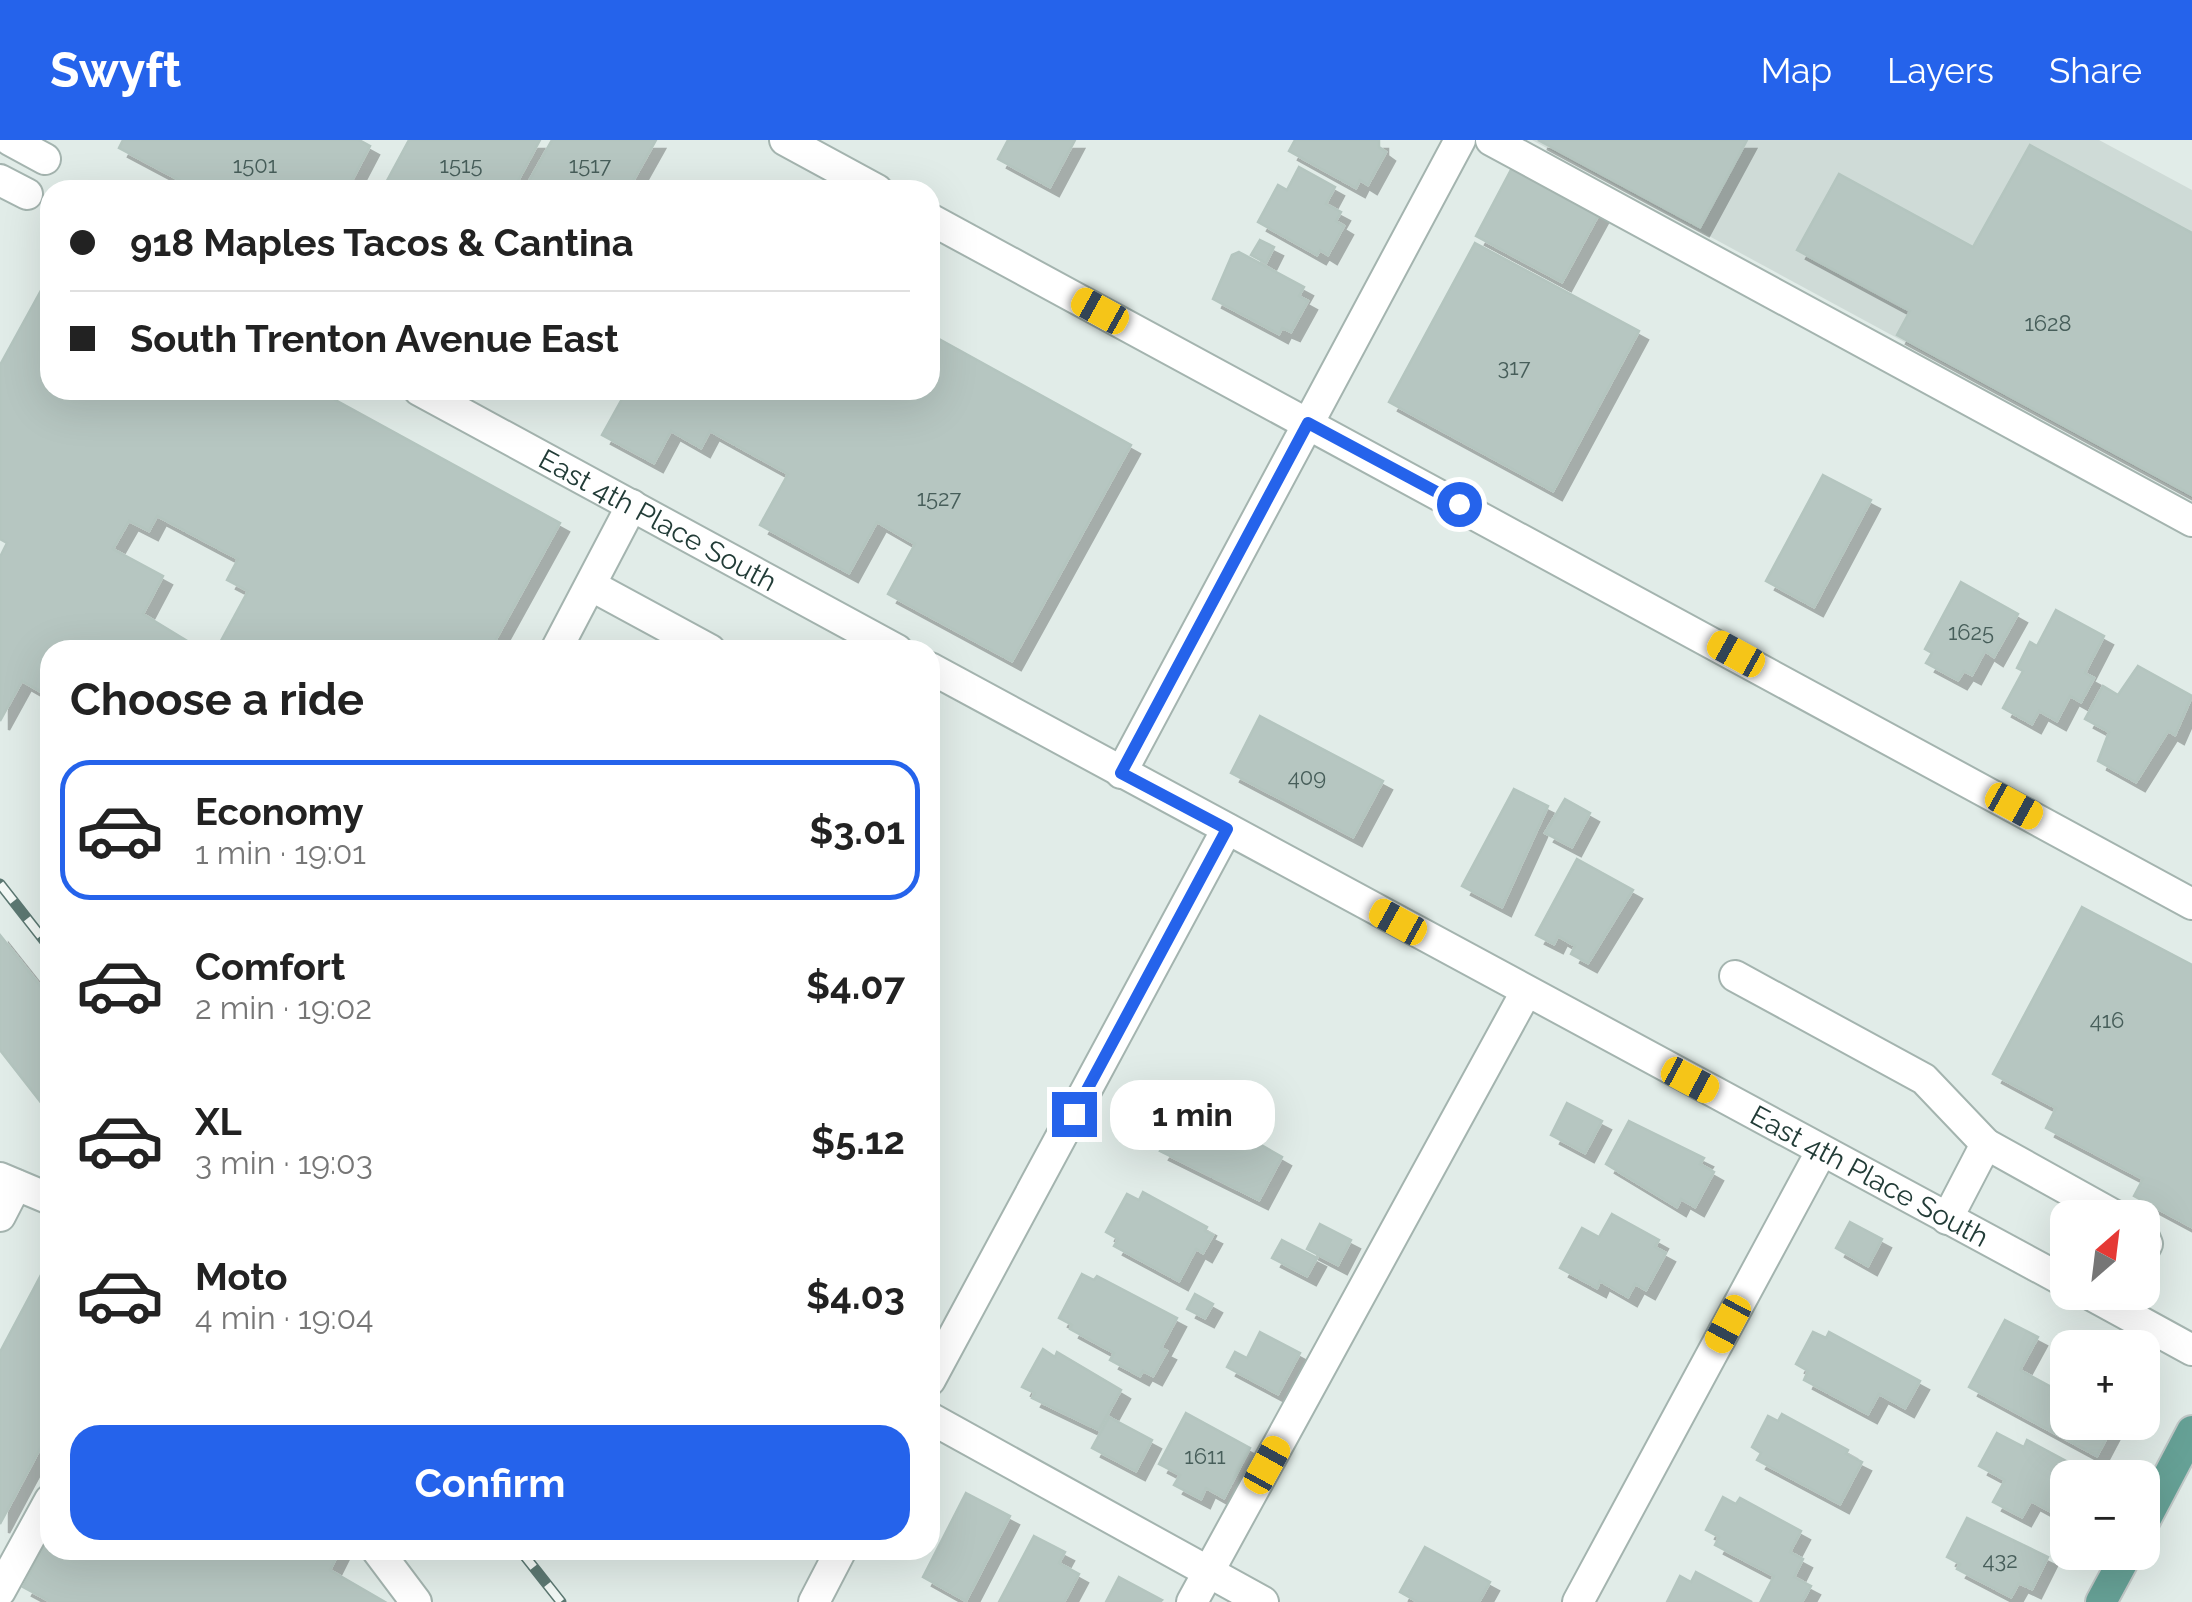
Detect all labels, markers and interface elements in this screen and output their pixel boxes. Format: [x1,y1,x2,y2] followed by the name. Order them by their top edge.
[50,42,181,98] text: Swyft
[1761,50,1832,91] text: Map
[1887,50,1994,91] text: Layers
[2049,50,2142,91] text: Share
[233,152,277,178] house number: 1501
[440,152,482,178] house number: 1515
[569,152,611,178] house number: 1517
[130,220,634,265] text: 918 Maples Tacos & Cantina
[1066,283,1134,339] car
[2024,310,2072,336] house number: 1628
[130,316,619,361] text: South Trenton Avenue East
[1498,354,1531,380] house number: 317
[533,442,782,598] street label: East 4th Place South
[1437,482,1482,527] route start
[917,485,962,511] house number: 1527
[1948,619,1994,645] house number: 1625
[1702,626,1770,682] car
[70,673,364,726] text: Choose a ride
[1288,764,1326,790] house number: 409
[1980,778,2048,834] car
[75,785,165,875] icon: car
[195,789,364,834] text: Economy
[809,808,905,853] text: $3.01
[195,834,366,871] text: 1 min · 19:01
[1364,894,1432,950] car
[75,940,165,1030] icon: car
[195,944,345,989] text: Comfort
[806,963,905,1008] text: $4.07
[195,989,372,1026] text: 2 min · 19:02
[2090,1007,2124,1033] house number: 416
[1656,1053,1724,1107] car
[1109,1079,1274,1149] callout: 1 min
[1052,1092,1097,1137] route end
[75,1095,165,1185] icon: car
[1152,1096,1233,1133] text: 1 min
[1745,1098,1994,1253] street label: East 4th Place South
[195,1099,242,1144] text: XL
[811,1118,905,1163] text: $5.12
[195,1144,373,1181] text: 3 min · 19:03
[2050,1200,2160,1310] north arrow
[2050,1200,2160,1570] map controls
[75,1250,165,1340] icon: car
[195,1254,288,1299] text: Moto
[806,1273,905,1318] text: $4.03
[1701,1290,1755,1358] car
[195,1299,374,1336] text: 4 min · 19:04
[2050,1330,2160,1440] button: +
[70,1425,910,1540] button: Confirm
[1239,1431,1295,1499] car
[1184,1443,1226,1469] house number: 1611
[2050,1460,2160,1570] button: −
[1982,1547,2018,1573] house number: 432

